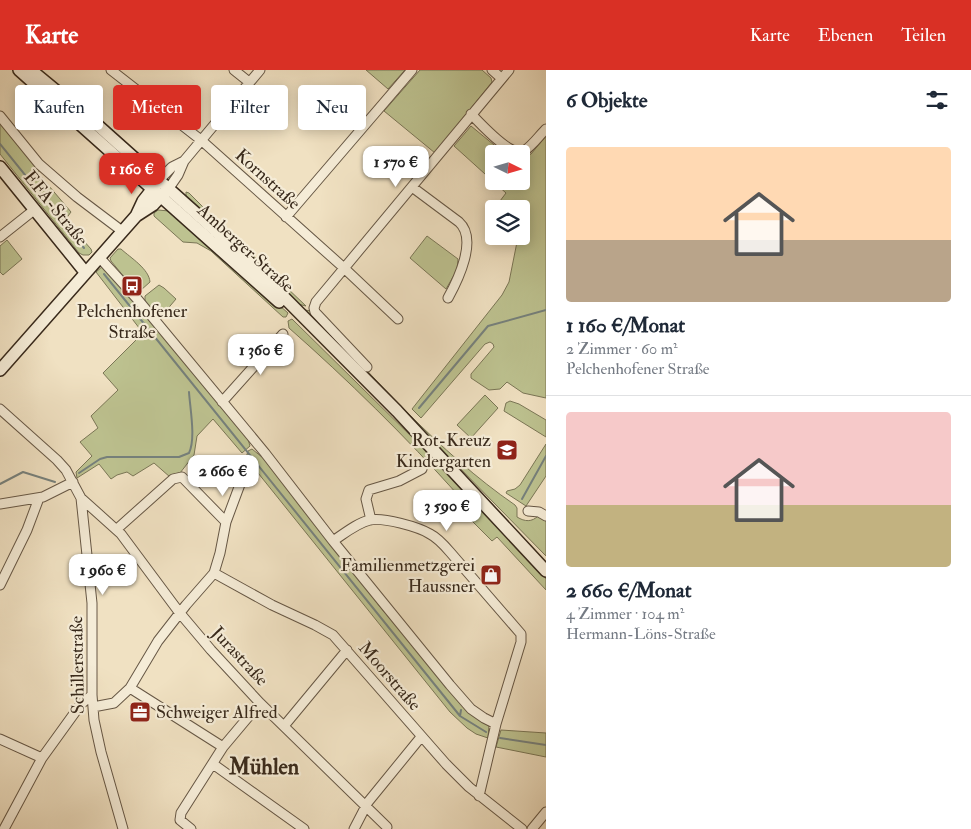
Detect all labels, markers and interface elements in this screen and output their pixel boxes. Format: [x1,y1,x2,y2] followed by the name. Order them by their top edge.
[25,20,78,51] text: Karte
[750,24,790,47] text: Karte
[818,24,873,47] text: Ebenen
[901,24,946,47] text: Teilen
[15,85,103,130] chip: Kaufen
[113,85,201,130] chip: Mieten
[211,85,288,130] chip: Filter
[298,85,366,130] chip: Neu
[923,86,951,114] icon: filters
[566,87,647,114] text: 6 Objekte
[230,144,306,215] street label: Kornstraße
[485,145,530,190] north arrow
[485,145,530,245] map controls
[350,146,442,188] pin: 1 570 €
[86,152,178,195] pin: 1 160 €
[374,152,418,172] text: 1 570 €
[110,159,154,179] text: 1 160 €
[18,166,93,251] street label: EFA-Straße
[714,179,804,269] icon: home
[192,198,299,298] street label: Amberger Straße
[485,200,530,245] button: layers
[120,274,144,298] bus stop icon: Pelchenhofener Straße
[77,300,188,344] place label: Pelchenhofener Straße
[566,312,685,339] text: 1 160 €/Monat
[215,334,307,376] pin: 1 360 €
[566,339,678,359] text: 2 Zimmer · 60 m²
[239,340,283,360] text: 1 360 €
[566,359,710,379] text: Pelchenhofener Straße
[396,429,491,473] place label: Rot-Kreuz Kindergarten
[495,438,519,462] school or university icon: Rot-Kreuz Kindergarten
[714,445,804,535] icon: home
[177,454,269,497] pin: 2 660 €
[199,461,247,481] text: 2 660 €
[401,490,493,532] pin: 3 590 €
[424,496,470,516] text: 3 590 €
[57,554,149,596] pin: 1 960 €
[341,554,475,598] place label: Familienmetzgerei Haussner
[80,560,126,580] text: 1 960 €
[479,563,503,587] shop icon: Familienmetzgerei Haussner
[566,577,691,604] text: 2 660 €/Monat
[566,604,684,624] text: 4 Zimmer · 104 m²
[65,615,90,714] street label: Schillerstraße
[205,621,273,691] street label: Jurastraße
[566,624,716,644] text: Hermann-Löns-Straße
[353,637,426,716] street label: Moorstraße
[128,700,152,724] office icon: Schweiger Alfred
[156,701,278,724] place label: Schweiger Alfred
[228,753,300,781] district label: Mühlen

